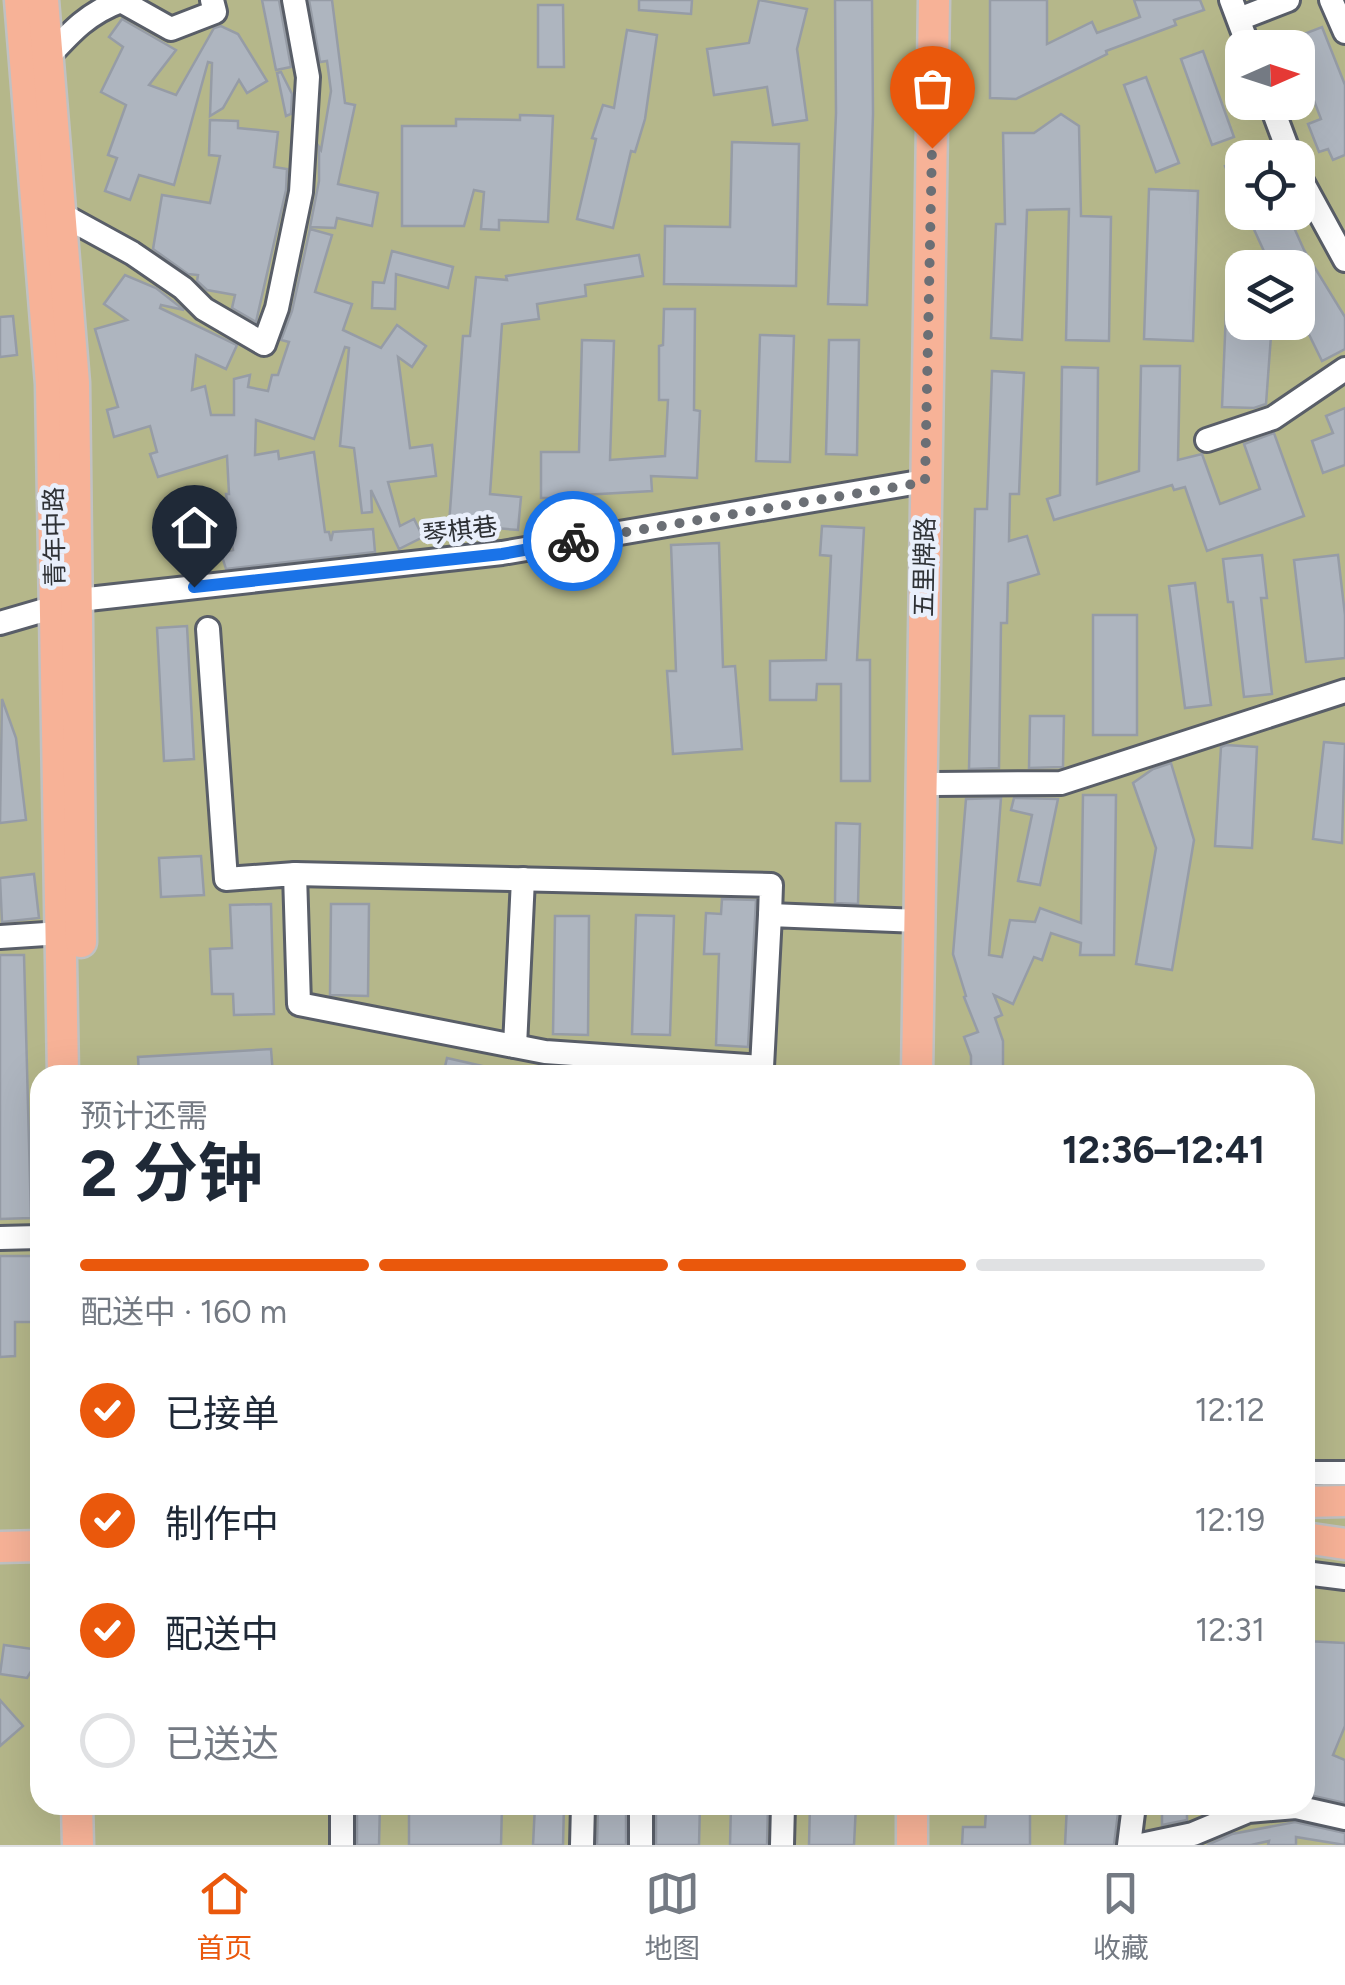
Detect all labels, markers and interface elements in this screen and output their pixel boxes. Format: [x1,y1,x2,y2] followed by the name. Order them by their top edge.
[1225,30,1315,120] north arrow
[1225,30,1315,340] map controls
[890,46,975,149] pin
[905,61,960,116] icon: bag
[1225,140,1315,230] button: locate
[1225,250,1315,340] button: layers
[152,485,237,588] pin
[38,487,70,587] street label: 青年中路
[523,491,623,591] courier
[167,500,222,555] icon: home
[421,511,499,549] street label: 琴棋巷
[546,514,601,569] icon: bike
[908,517,940,617] street label: 五里牌路
[80,1097,208,1135] text: 预计还需
[1062,1127,1265,1173] text: 12:36–12:41
[80,1134,263,1212] text: 2 分钟
[80,1293,287,1331] text: 配送中 · 160 m
[80,1383,135,1438] icon: check
[165,1391,279,1437] text: 已接单
[1195,1391,1265,1429] text: 12:12
[80,1493,135,1548] icon: check
[165,1501,279,1547] text: 制作中
[1194,1501,1265,1539] text: 12:19
[80,1603,135,1658] icon: check
[165,1611,279,1657] text: 配送中
[1195,1611,1265,1649] text: 12:31
[165,1721,279,1767] text: 已送达
[196,1866,252,1966] tab: 首页
[644,1866,701,1966] tab: 地图
[1093,1866,1149,1966] tab: 收藏

